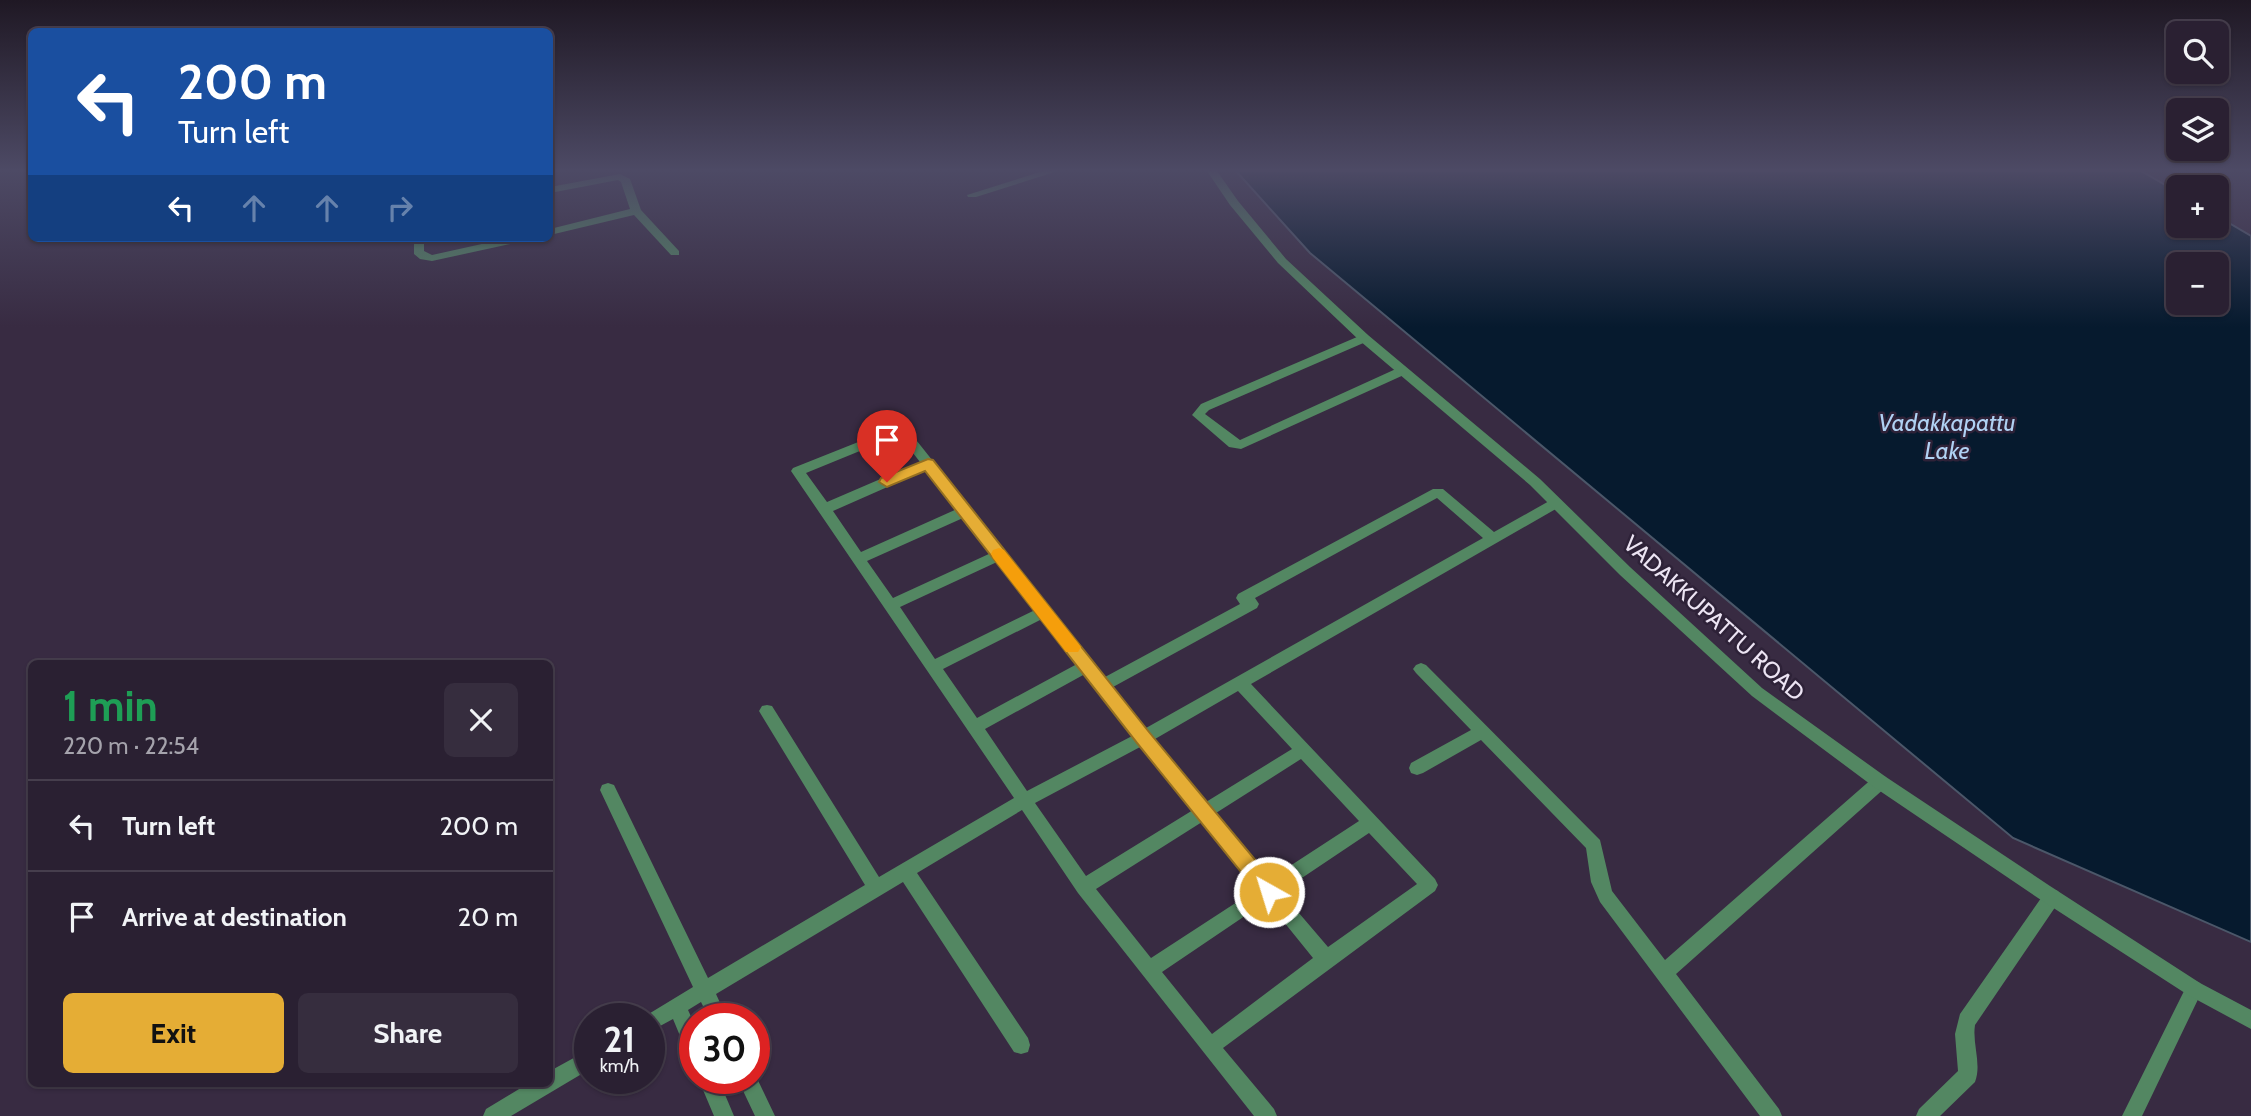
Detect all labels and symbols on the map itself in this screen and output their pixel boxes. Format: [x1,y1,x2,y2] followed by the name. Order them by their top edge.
[1879,408,2016,465] water label: Vadakkapattu Lake
[857,410,917,482] pin
[1618,529,1810,707] street label: VADAKKUPATTU ROAD
[1232,855,1306,929] position arrow
[679,1003,770,1094] speed limit sign: 30

